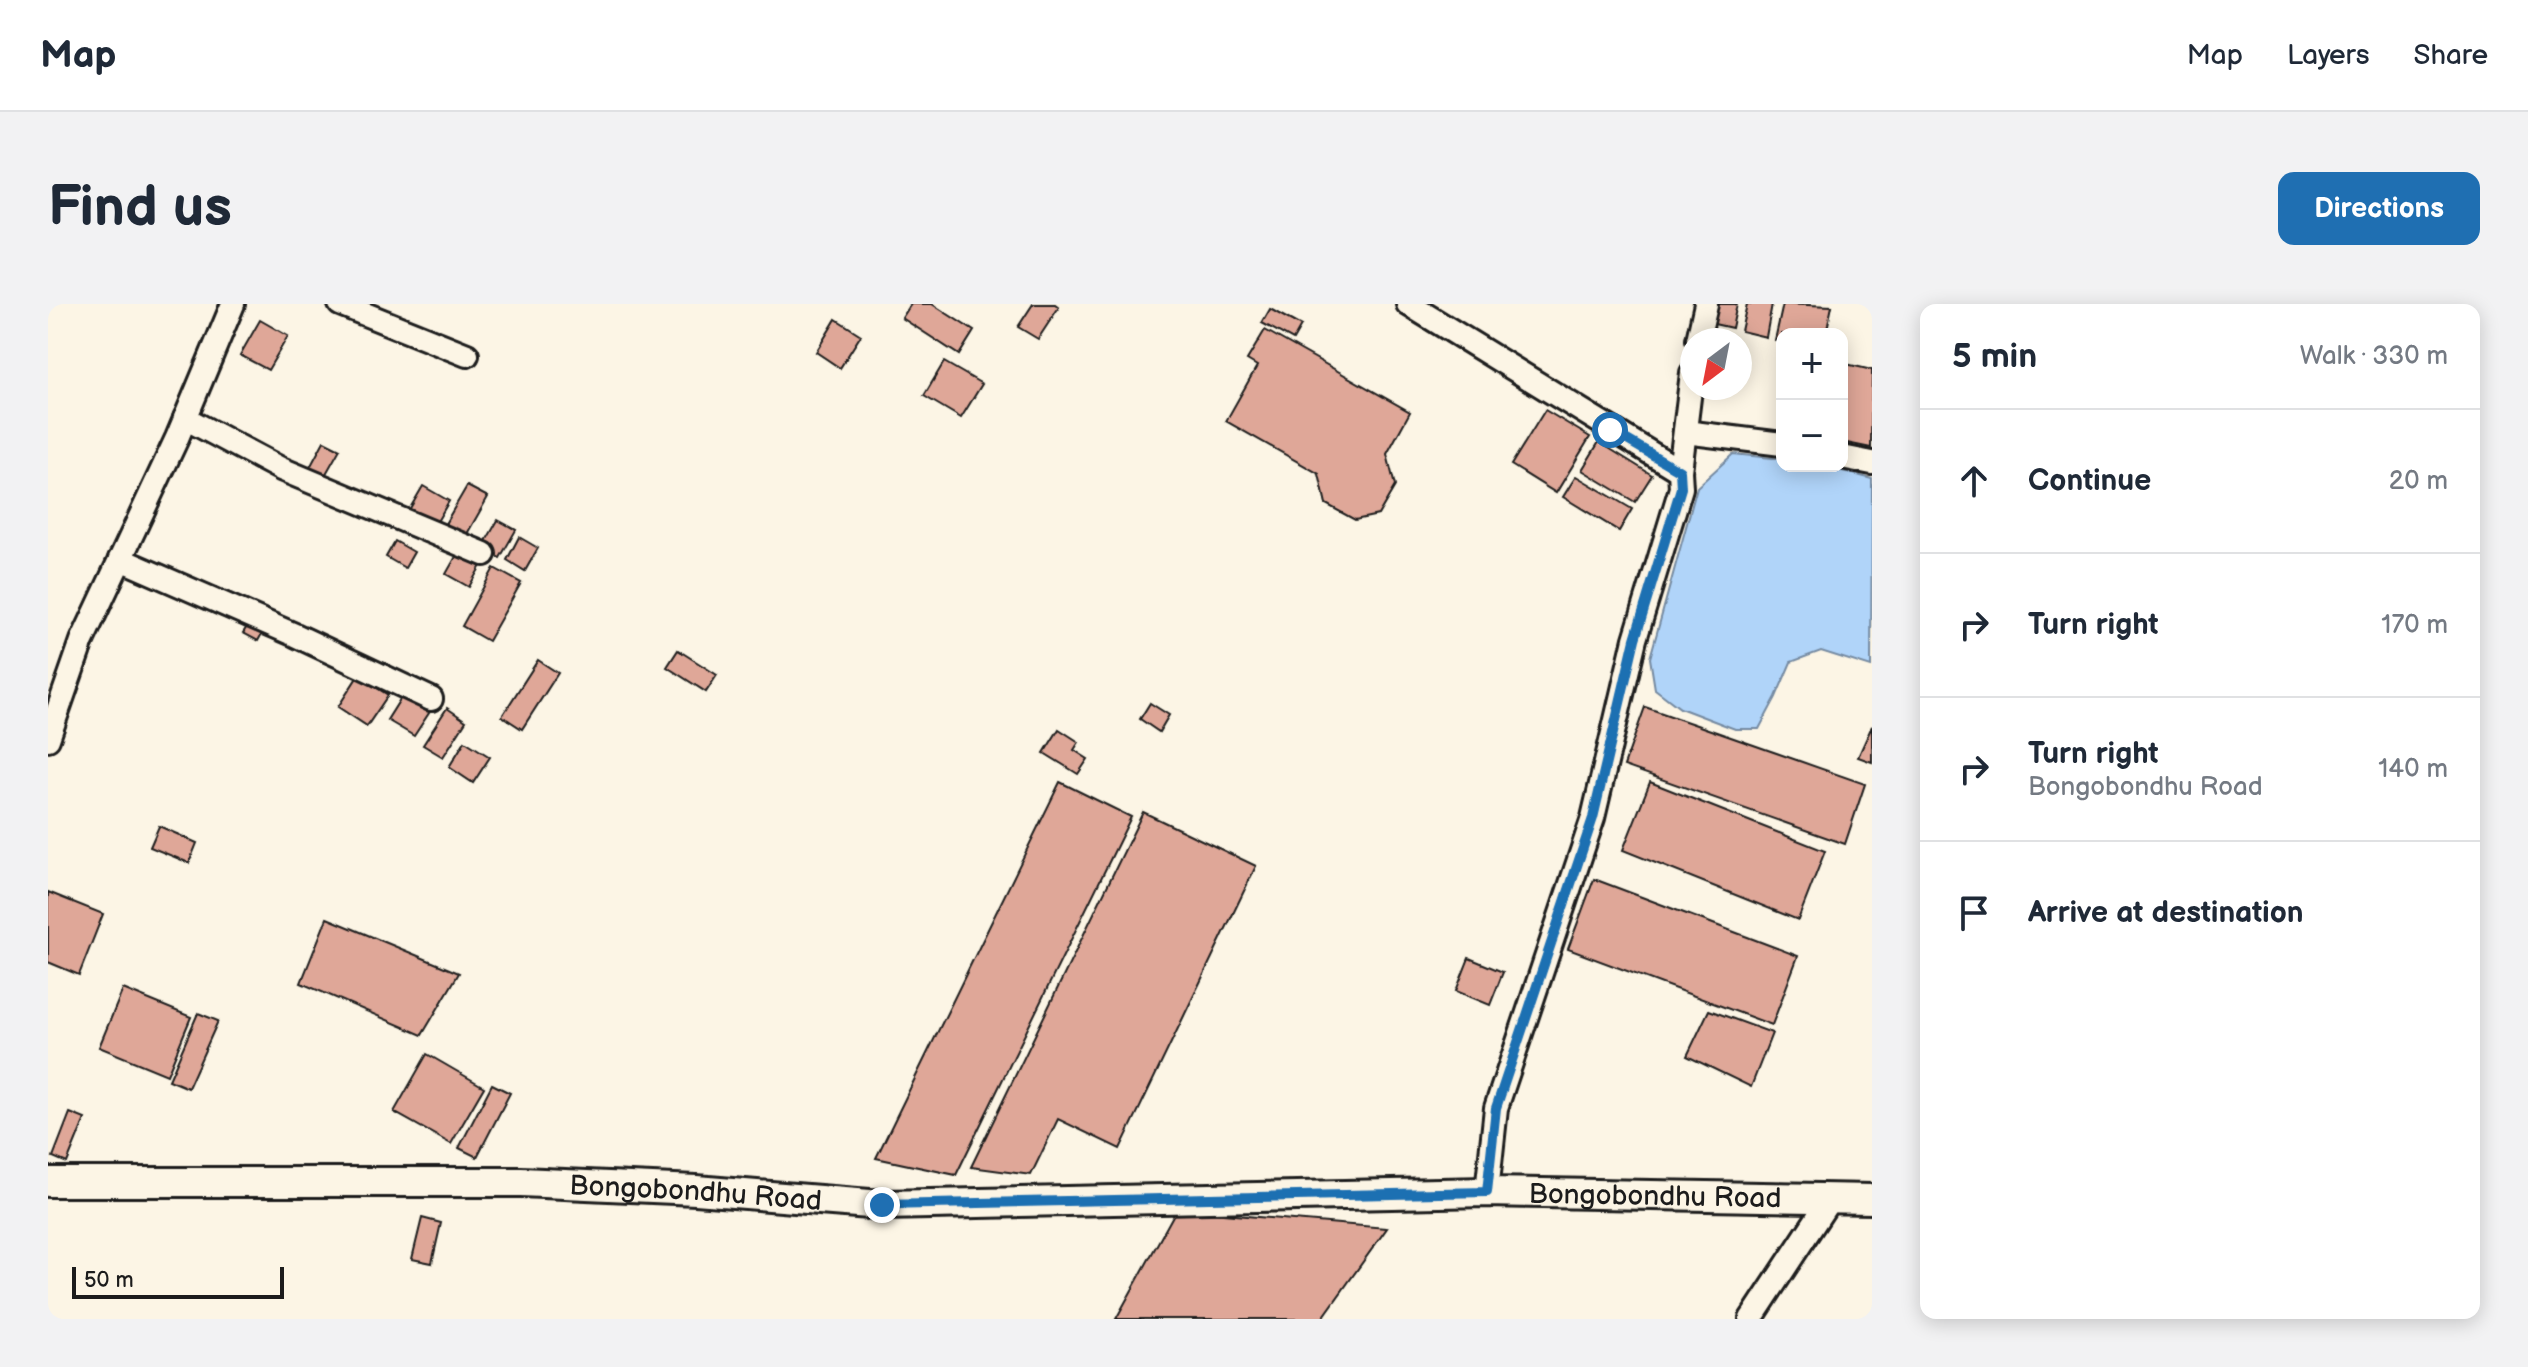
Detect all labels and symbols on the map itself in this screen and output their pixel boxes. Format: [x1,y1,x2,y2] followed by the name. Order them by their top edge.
[1680,328,1752,400] north arrow
[1592,412,1628,448] route start
[569,1169,823,1218] street label: Bongobondhu Road
[1528,1178,1782,1215] street label: Bongobondhu Road
[864,1187,900,1223] route end
[72,1263,284,1299] scale bar

